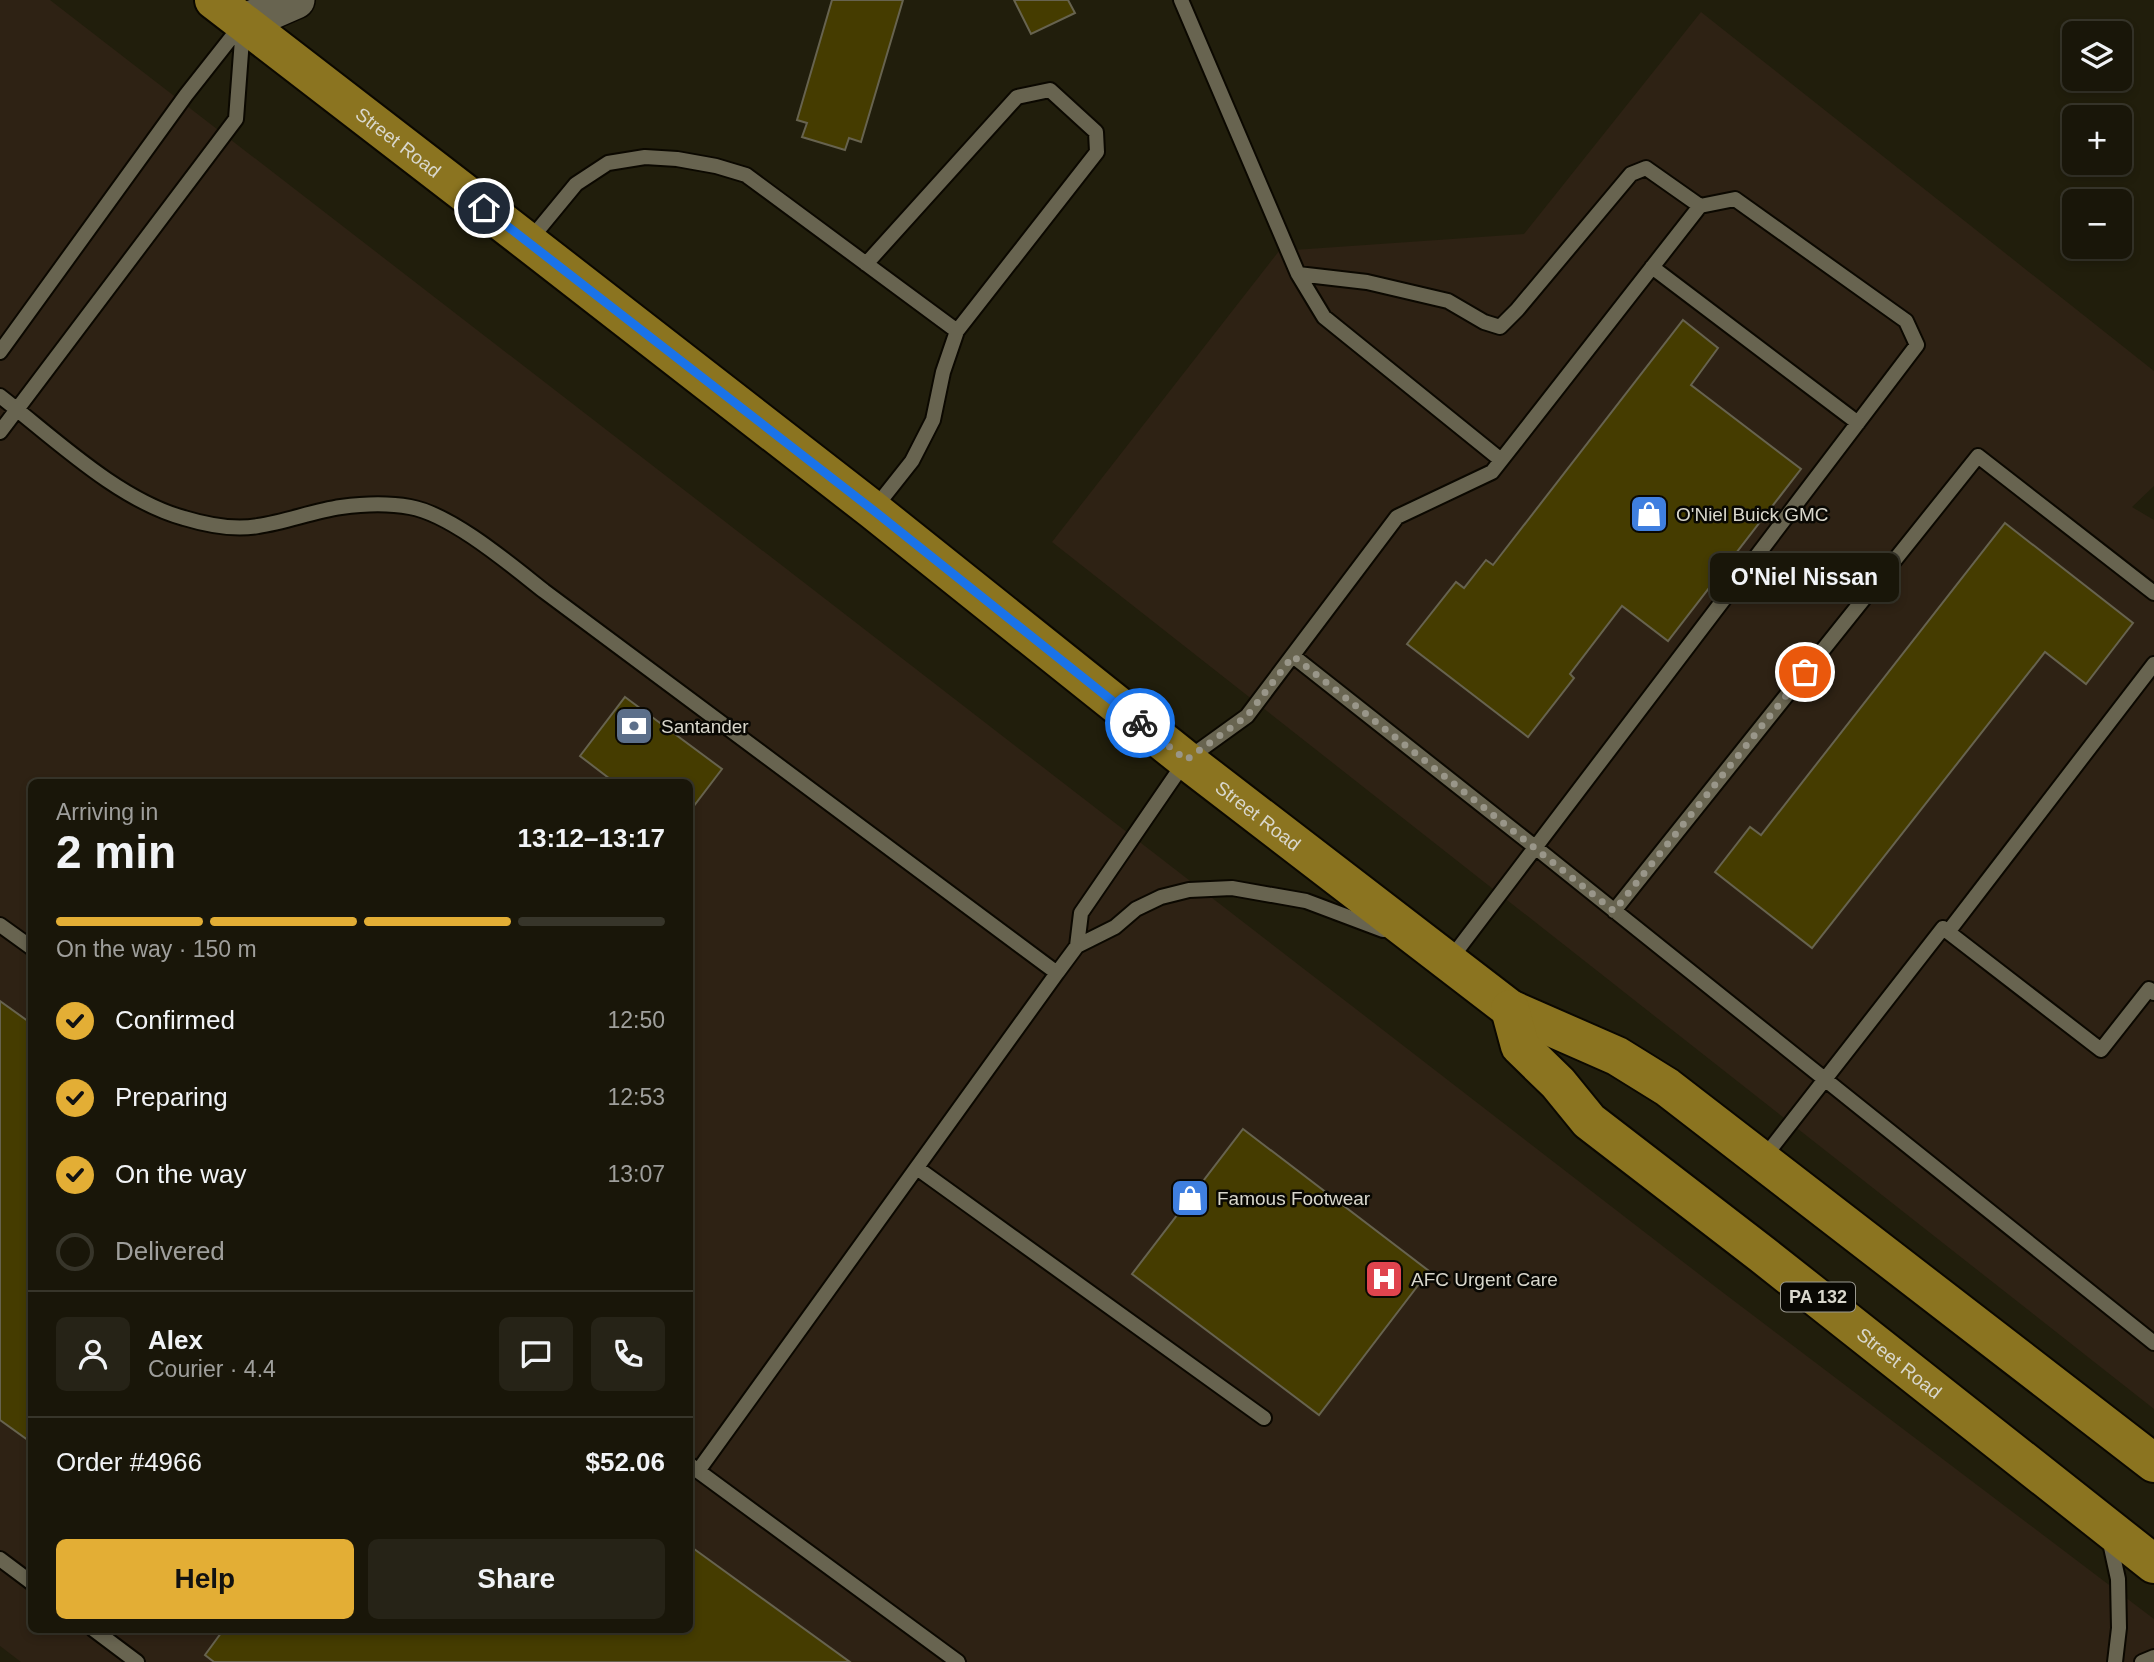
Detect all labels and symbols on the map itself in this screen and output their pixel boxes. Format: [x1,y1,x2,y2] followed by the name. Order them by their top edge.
[352,103,445,182] street label: Street Road
[454,178,514,238] pin
[1628,493,1670,535] shop icon: O'Niel Buick GMC
[1676,504,1828,525] place label: O'Niel Buick GMC
[1710,553,1899,602] callout: O'Niel Nissan
[1775,642,1835,702] pin
[1105,688,1175,758] courier
[613,705,655,747] bank icon: Santander
[661,716,749,737] place label: Santander
[1212,776,1305,855] street label: Street Road
[1169,1177,1211,1219] shop icon: Famous Footwear
[1217,1188,1371,1209] place label: Famous Footwear
[1363,1258,1405,1300] hospital icon: AFC Urgent Care
[1411,1269,1558,1290] place label: AFC Urgent Care
[1781,1282,1855,1312] road number: PA 132
[1853,1323,1946,1403] street label: Street Road

